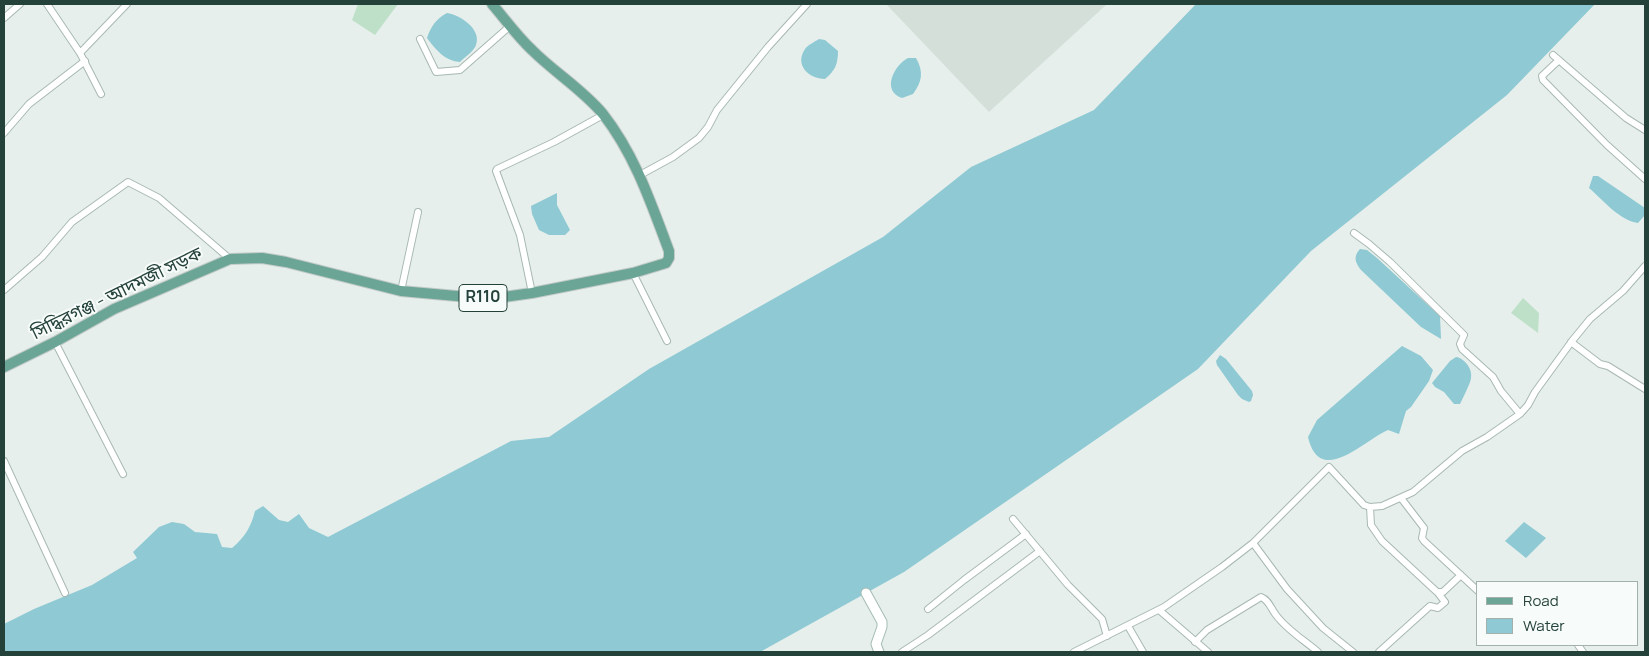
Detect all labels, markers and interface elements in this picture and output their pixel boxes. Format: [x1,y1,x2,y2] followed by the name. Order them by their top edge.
[28,243,206,345] street label: সিদ্ধিরগঞ্জ - আদমজী সড়ক
[459,284,507,312] road number: R110
[1476,581,1639,646] legend
[1523,590,1559,611] text: Road
[1523,615,1565,636] text: Water

